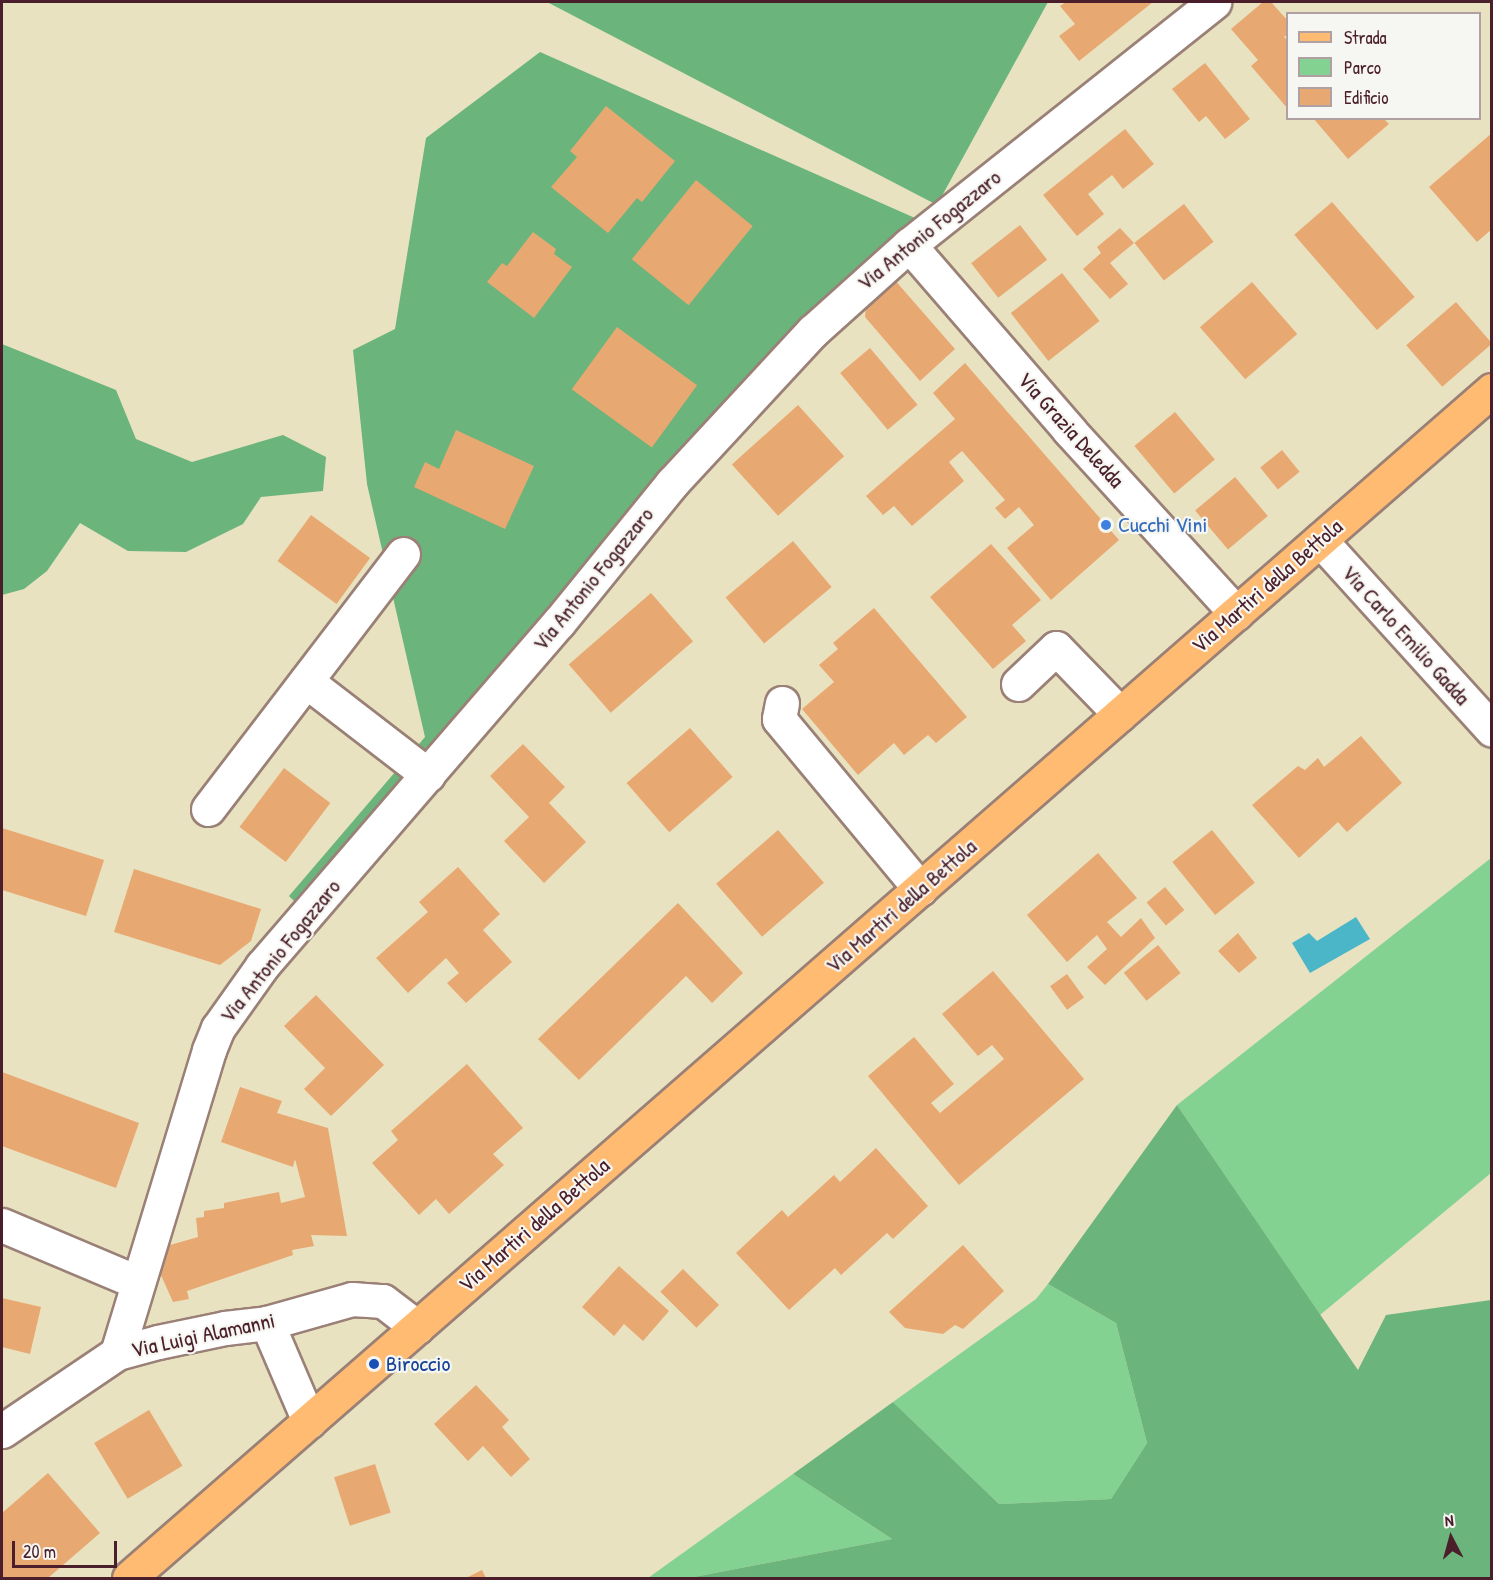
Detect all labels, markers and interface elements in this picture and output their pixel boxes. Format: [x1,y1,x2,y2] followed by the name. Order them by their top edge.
[1286,12,1481,120] legend
[1344,25,1387,50] text: Strada
[1344,55,1381,80] text: Parco
[1344,85,1388,110] text: Edificio
[852,164,1006,296] street label: Via Antonio Fogazzaro
[1012,367,1130,493] street label: Via Grazia Deledda
[527,502,659,656] street label: Via Antonio Fogazzaro
[1118,512,1207,538] place label: Cucchi Vini
[1186,513,1348,659] street label: Via Martiri della Bettola
[1099,518,1113,532] marker: Cucchi Vini
[1336,560,1476,710] street label: Via Carlo Emilio Gadda
[820,833,982,979] street label: Via Martiri della Bettola
[214,874,346,1028] street label: Via Antonio Fogazzaro
[453,1152,615,1298] street label: Via Martiri della Bettola
[129,1307,277,1363] street label: Via Luigi Alamanni
[386,1351,450,1377] place label: Biroccio
[367,1357,381,1371] marker: Biroccio
[1421,1508,1481,1568] north arrow
[1444,1509,1454,1531] text: N
[15,1529,120,1567] scale bar
[23,1539,56,1564] text: 20 m

